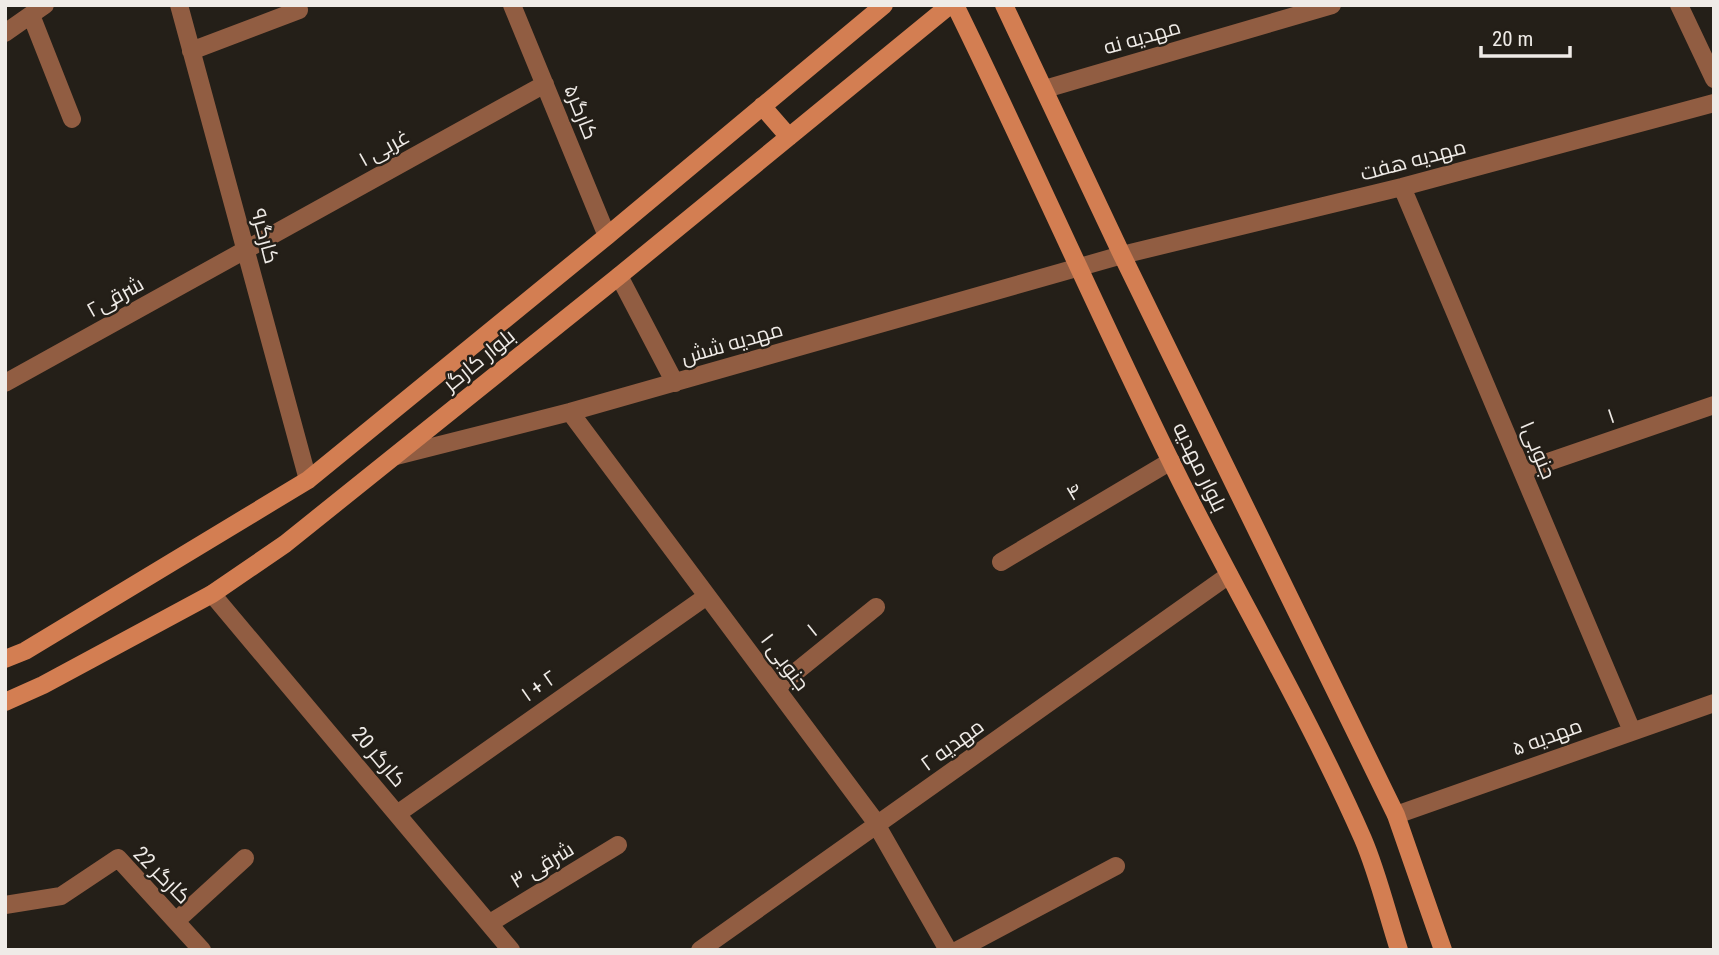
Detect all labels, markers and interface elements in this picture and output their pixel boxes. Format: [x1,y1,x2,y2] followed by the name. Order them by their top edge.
[1481,14,1570,58] scale bar
[1101,15,1184,60] street label: مهدیه نه
[1492,27,1533,51] text: 20 m
[559,81,603,143] street label: کارگر۵
[354,124,414,173] street label: ۱ غربی
[1358,134,1469,187] street label: مهدیه هفت
[246,206,284,266] street label: کارگر۹
[82,272,148,323] street label: شرقی۲
[678,317,786,370] street label: مهدیه شش
[437,324,520,397] street label: بلوار کارگر
[1604,404,1618,428] street label: ۱
[1514,417,1561,483] street label: جنوبی۱
[1167,418,1232,516] street label: بلوار مهدیه
[1062,478,1086,506] street label: ۴
[802,619,822,641] street label: ۱
[755,629,814,696] street label: ۱ جنوبی
[517,665,561,707] street label: ۱ + ۲
[1509,713,1586,762] street label: مهدیه ۵
[916,714,989,777] street label: مهدیه ۲
[347,722,411,792] street label: کارگر 20
[506,837,578,894] street label: ۳ شرقی
[128,841,196,909] street label: کارگر 22

